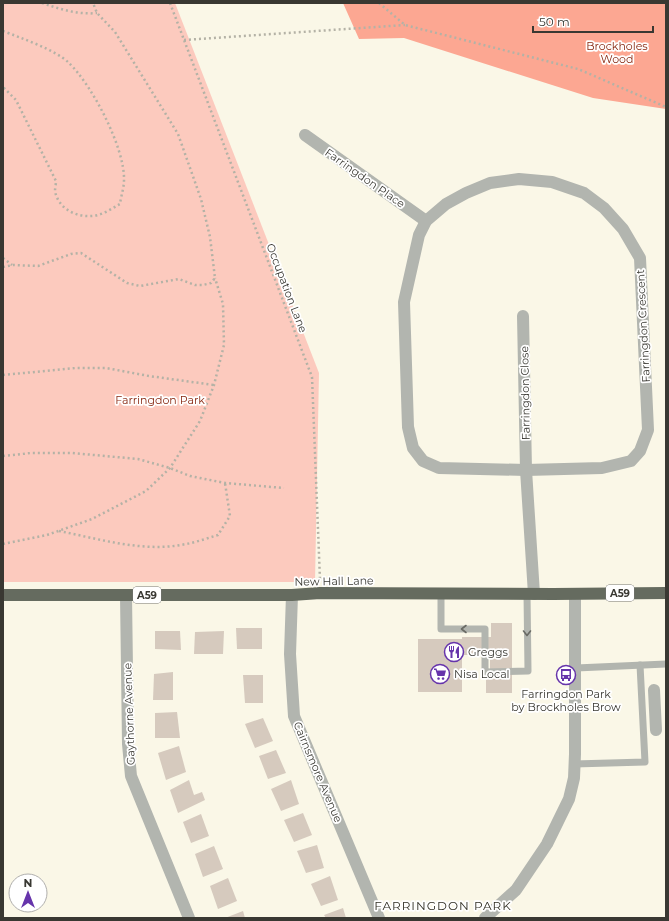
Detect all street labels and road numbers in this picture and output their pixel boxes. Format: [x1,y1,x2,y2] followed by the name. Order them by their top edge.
[322,145,408,211] street label: Farringdon Place
[264,241,311,335] street label: Occupation Lane
[633,269,653,383] street label: Farringdon Crescent
[517,345,533,440] street label: Farringdon Close
[294,573,374,589] street label: New Hall Lane
[606,585,634,601] road number: A59
[133,587,161,603] road number: A59
[120,662,138,765] street label: Gaythorne Avenue
[290,719,346,825] street label: Cairnsmore Avenue

